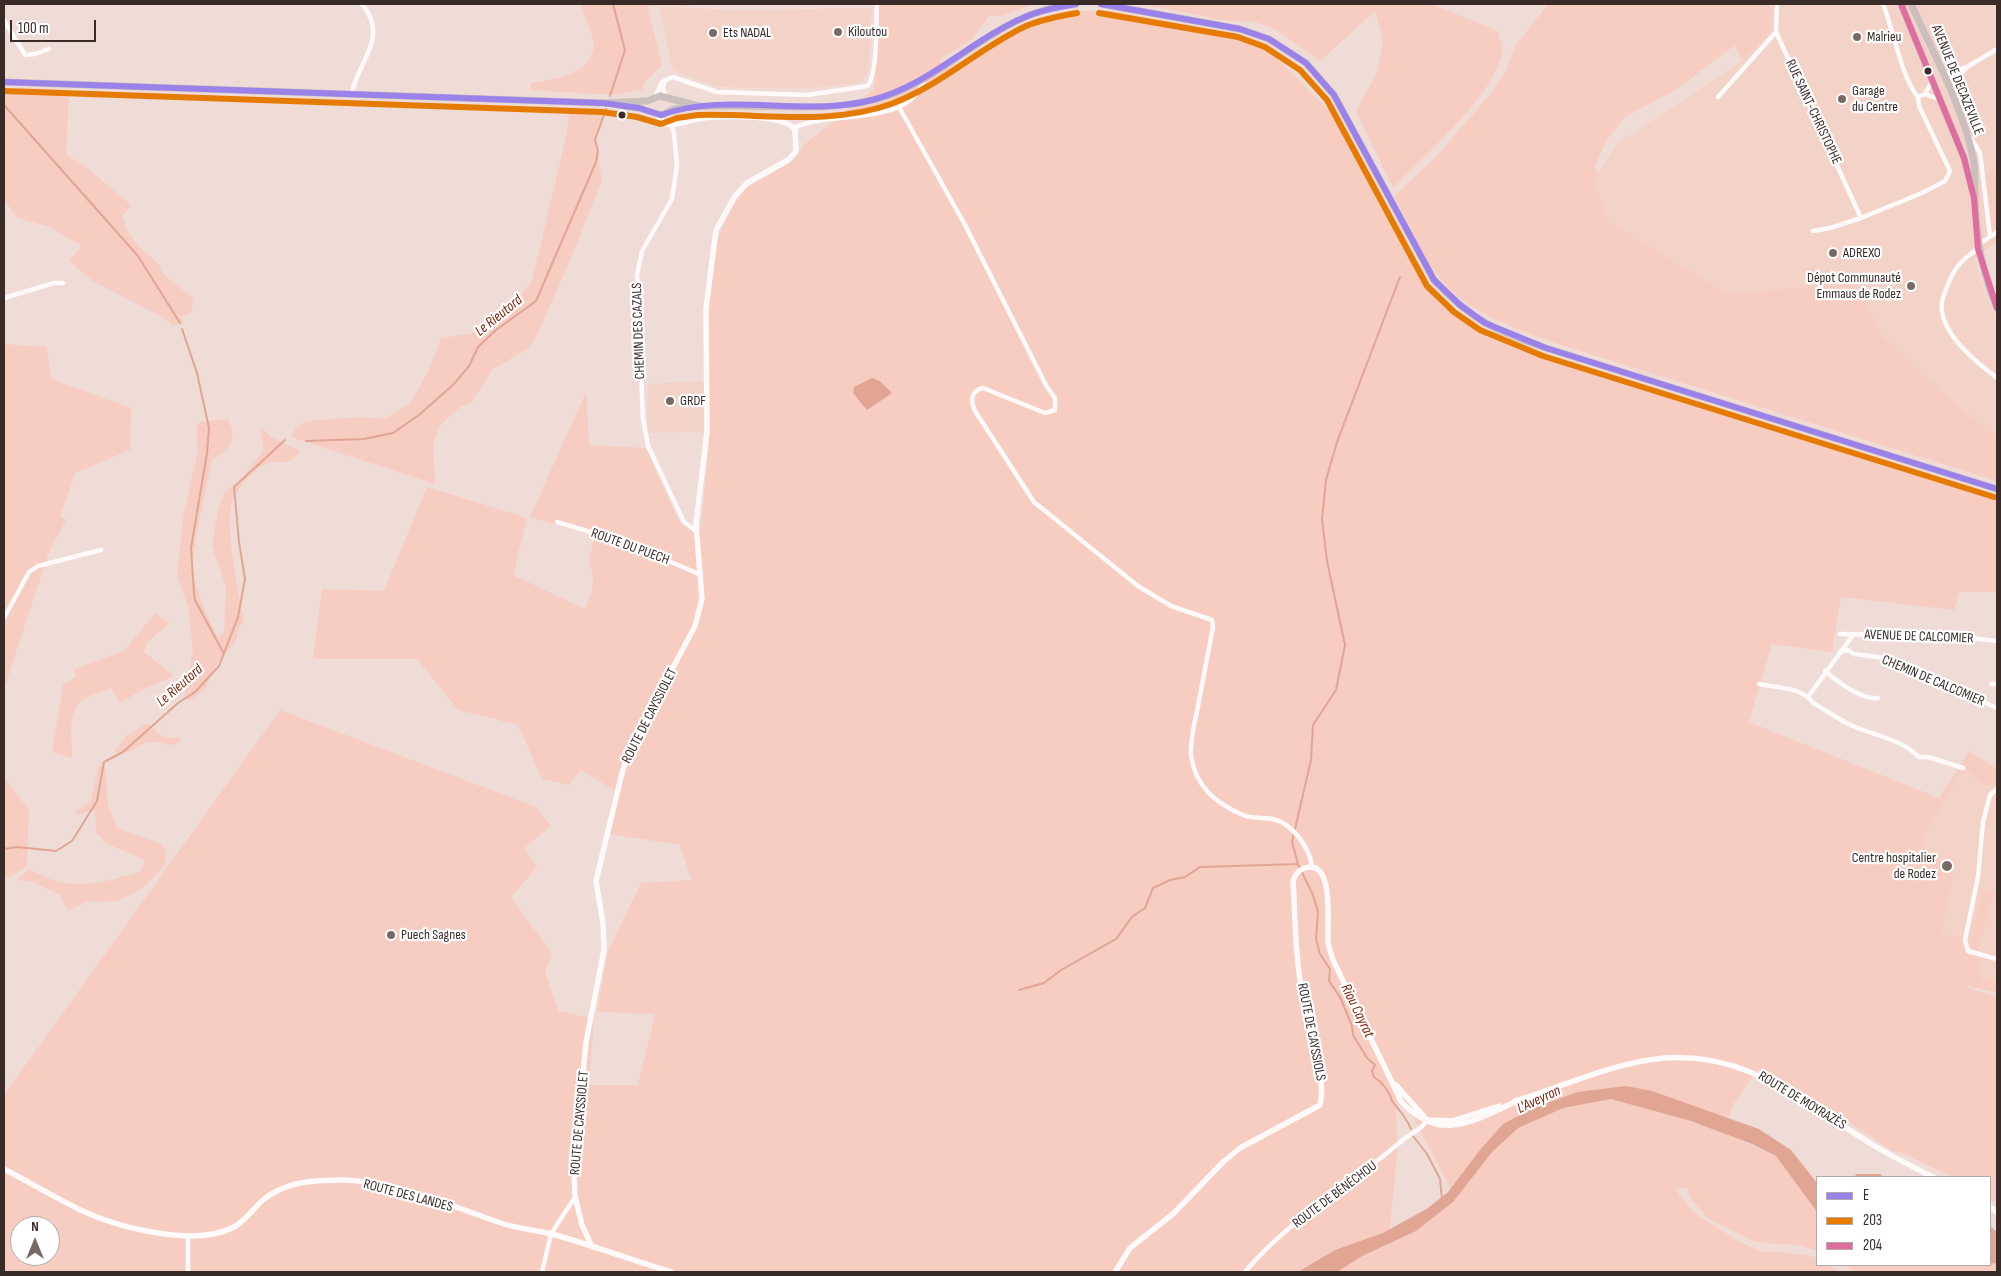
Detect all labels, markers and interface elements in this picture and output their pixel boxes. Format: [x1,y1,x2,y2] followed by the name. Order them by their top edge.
[12,10,99,42] scale bar
[18,19,49,38] text: 100 m
[1927,23,1987,137] street label: AVENUE DE DECAZEVILLE
[848,24,887,40] place label: Kiloutou
[723,25,771,41] place label: Ets NADAL
[832,26,844,38] marker: Kiloutou
[707,27,719,39] marker: Ets NADAL
[1867,29,1901,45] place label: Malrieu
[1851,31,1863,43] marker: Malrieu
[1781,57,1845,167] street label: RUE SAINT-CHRISTOPHE
[1923,66,1933,76] unlabelled marker
[1852,83,1898,115] place label: Garage du Centre
[1836,93,1848,105] marker: Garage du Centre
[617,110,627,120] unlabelled marker
[1843,245,1881,261] place label: ADREXO
[1827,247,1839,259] marker: ADREXO
[1807,270,1901,302] place label: Dépot Communauté Emmaus de Rodez
[1905,280,1917,292] marker: Dépot Communauté Emmaus de Rodez
[629,282,649,380] street label: CHEMIN DES CAZALS
[472,292,526,340] water label: Le Rieutord
[680,393,706,409] place label: GRDF
[664,395,676,407] marker: GRDF
[588,525,672,569] street label: ROUTE DU PUECH
[1864,627,1974,647] street label: AVENUE DE CALCOMIER
[1879,652,1987,710] street label: CHEMIN DE CALCOMIER
[153,661,207,711] water label: Le Rieutord
[619,665,681,767] street label: ROUTE DE CAYSSIOLET
[1852,850,1936,882] place label: Centre hospitalier de Rodez
[1940,859,1954,873] marker: Centre hospitalier de Rodez
[401,927,466,943] place label: Puech Sagnes
[385,929,397,941] marker: Puech Sagnes
[1336,981,1378,1041] water label: Riou Cayrat
[1293,982,1329,1082] street label: ROUTE DE CAYSSIOLS
[1755,1068,1849,1134] street label: ROUTE DE MOYRAZÈS
[567,1070,593,1176] street label: ROUTE DE CAYSSIOLET
[1514,1082,1564,1118] water label: L'Aveyron
[1290,1158,1380,1232] street label: ROUTE DE BÉNÉCHOU
[361,1176,455,1216] street label: ROUTE DES LANDES
[1816,1176,1991,1266] legend
[1863,1186,1869,1205] text: E
[1863,1211,1882,1230] text: 203
[10,1216,60,1266] north arrow
[31,1218,39,1235] text: N
[1863,1236,1882,1255] text: 204

